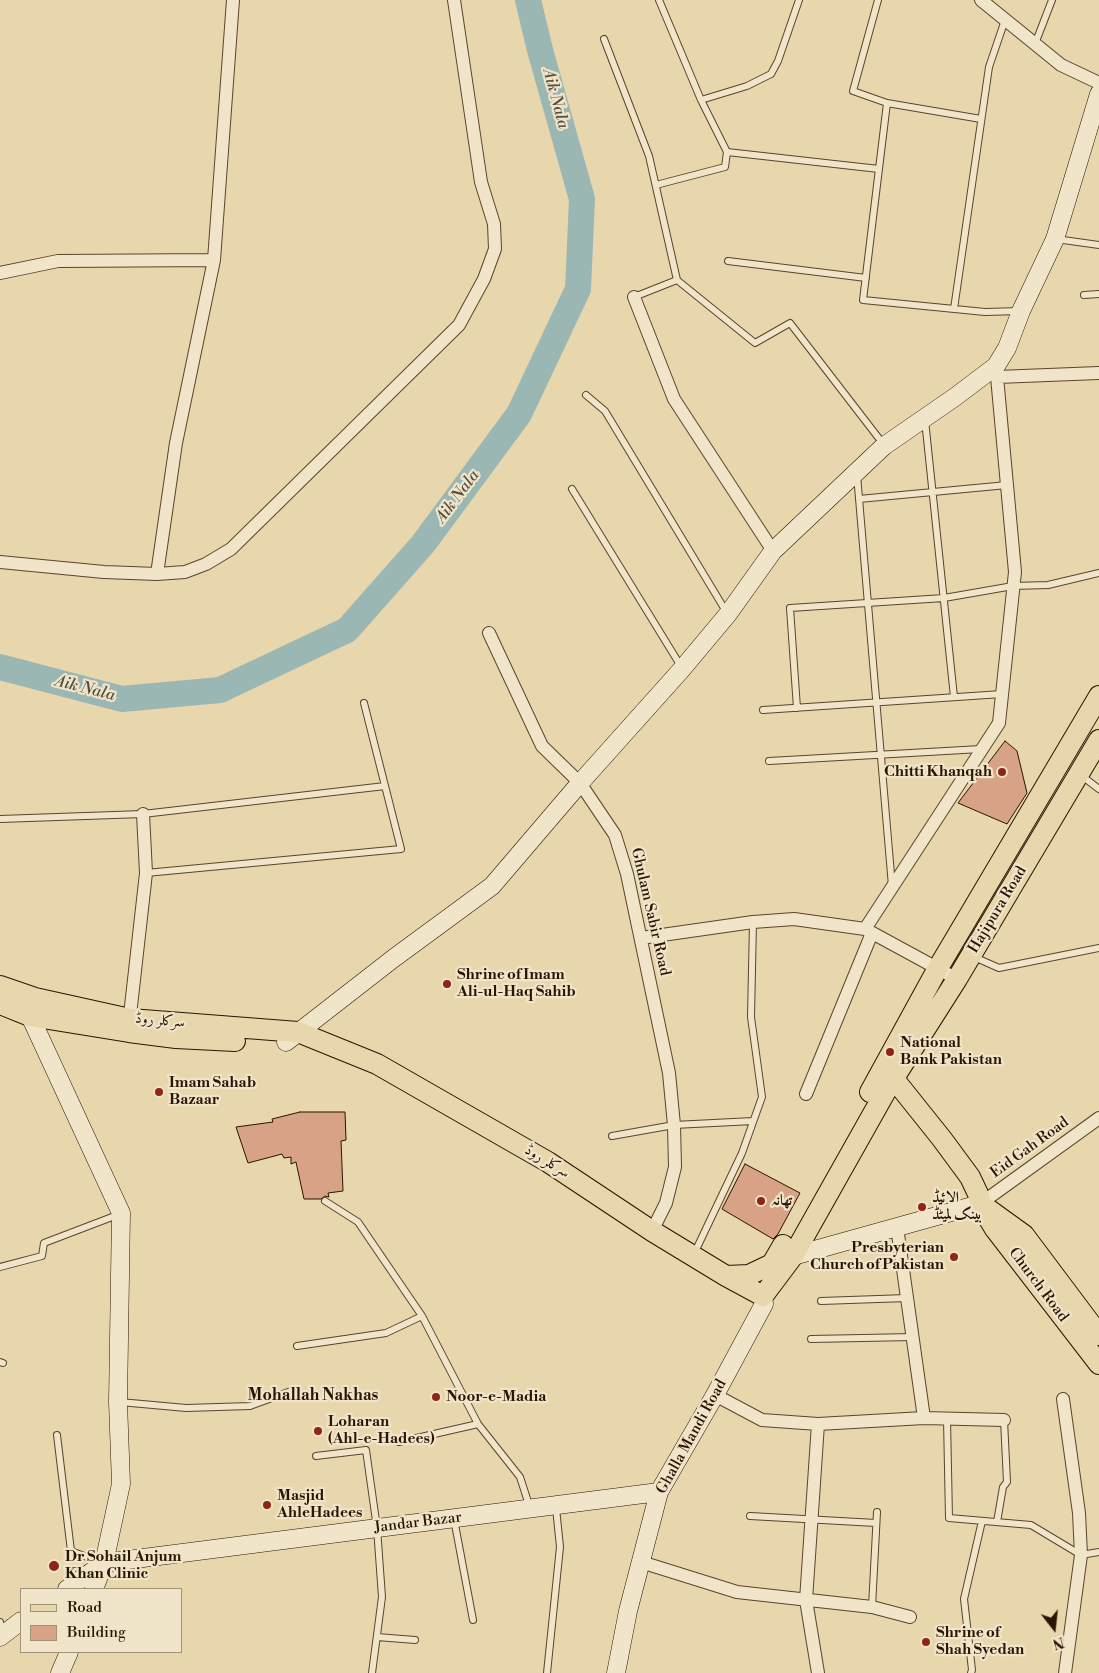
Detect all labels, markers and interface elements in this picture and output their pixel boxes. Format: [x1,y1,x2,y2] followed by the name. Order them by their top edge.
[538,67,572,131] water label: Aik Nala
[432,467,484,527] water label: Aik Nala
[53,672,117,706] water label: Aik Nala
[884,763,992,781] place label: Chitti Khanqah
[996,766,1008,778] marker: Chitti Khanqah
[627,846,673,978] street label: Ghulam Sabir Road
[965,863,1031,957] street label: Hajipura Road
[457,966,576,1001] place label: Shrine of Imam Ali-ul-Haq Sahib
[441,978,453,990] marker: Shrine of Imam Ali-ul-Haq Sahib
[134,1010,186,1032] street label: سرکلر روڈ
[900,1034,1002,1069] place label: National Bank Pakistan
[884,1046,896,1058] marker: National Bank Pakistan
[169,1074,256,1109] place label: Imam Sahab Bazaar
[153,1086,165,1098] marker: Imam Sahab Bazaar
[987,1114,1073,1182] street label: Eid Gah Road
[521,1141,573,1183] street label: سرکلر روڈ
[932,1189,982,1224] place label: الائیڈ بینک لمیٹڈ
[771,1192,792,1210] place label: تھانہ
[755,1195,767,1207] marker: تھانہ
[916,1201,928,1213] marker: الائیڈ بینک لمیٹڈ
[810,1239,944,1274] place label: Presbyterian Church of Pakistan
[1004,1244,1072,1326] street label: Church Road
[948,1251,960,1263] marker: Presbyterian Church of Pakistan
[653,1377,731,1497] street label: Ghalla Mandi Road
[248,1386,378,1406] district label: Mohallah Nakhas
[446,1388,546,1406] place label: Noor-e-Madia
[430,1391,442,1403] marker: Noor-e-Madia
[328,1413,435,1448] place label: Loharan (Ahl-e-Hadees)
[312,1425,324,1437] marker: Loharan (Ahl-e-Hadees)
[277,1487,363,1522] place label: Masjid AhleHadees
[261,1499,273,1511] marker: Masjid AhleHadees
[373,1509,463,1537] street label: Jandar Bazar
[65,1548,181,1583] place label: Dr Sohail Anjum Khan Clinic
[47,1559,61,1573] marker: Dr Sohail Anjum Khan Clinic
[20,1588,182,1653] legend
[67,1598,102,1617] text: Road
[1029,1603,1079,1653] north arrow
[67,1623,126,1642] text: Building
[936,1624,1024,1659] place label: Shrine of Shah Syedan
[1050,1632,1066,1653] text: N
[920,1636,932,1648] marker: Shrine of Shah Syedan

